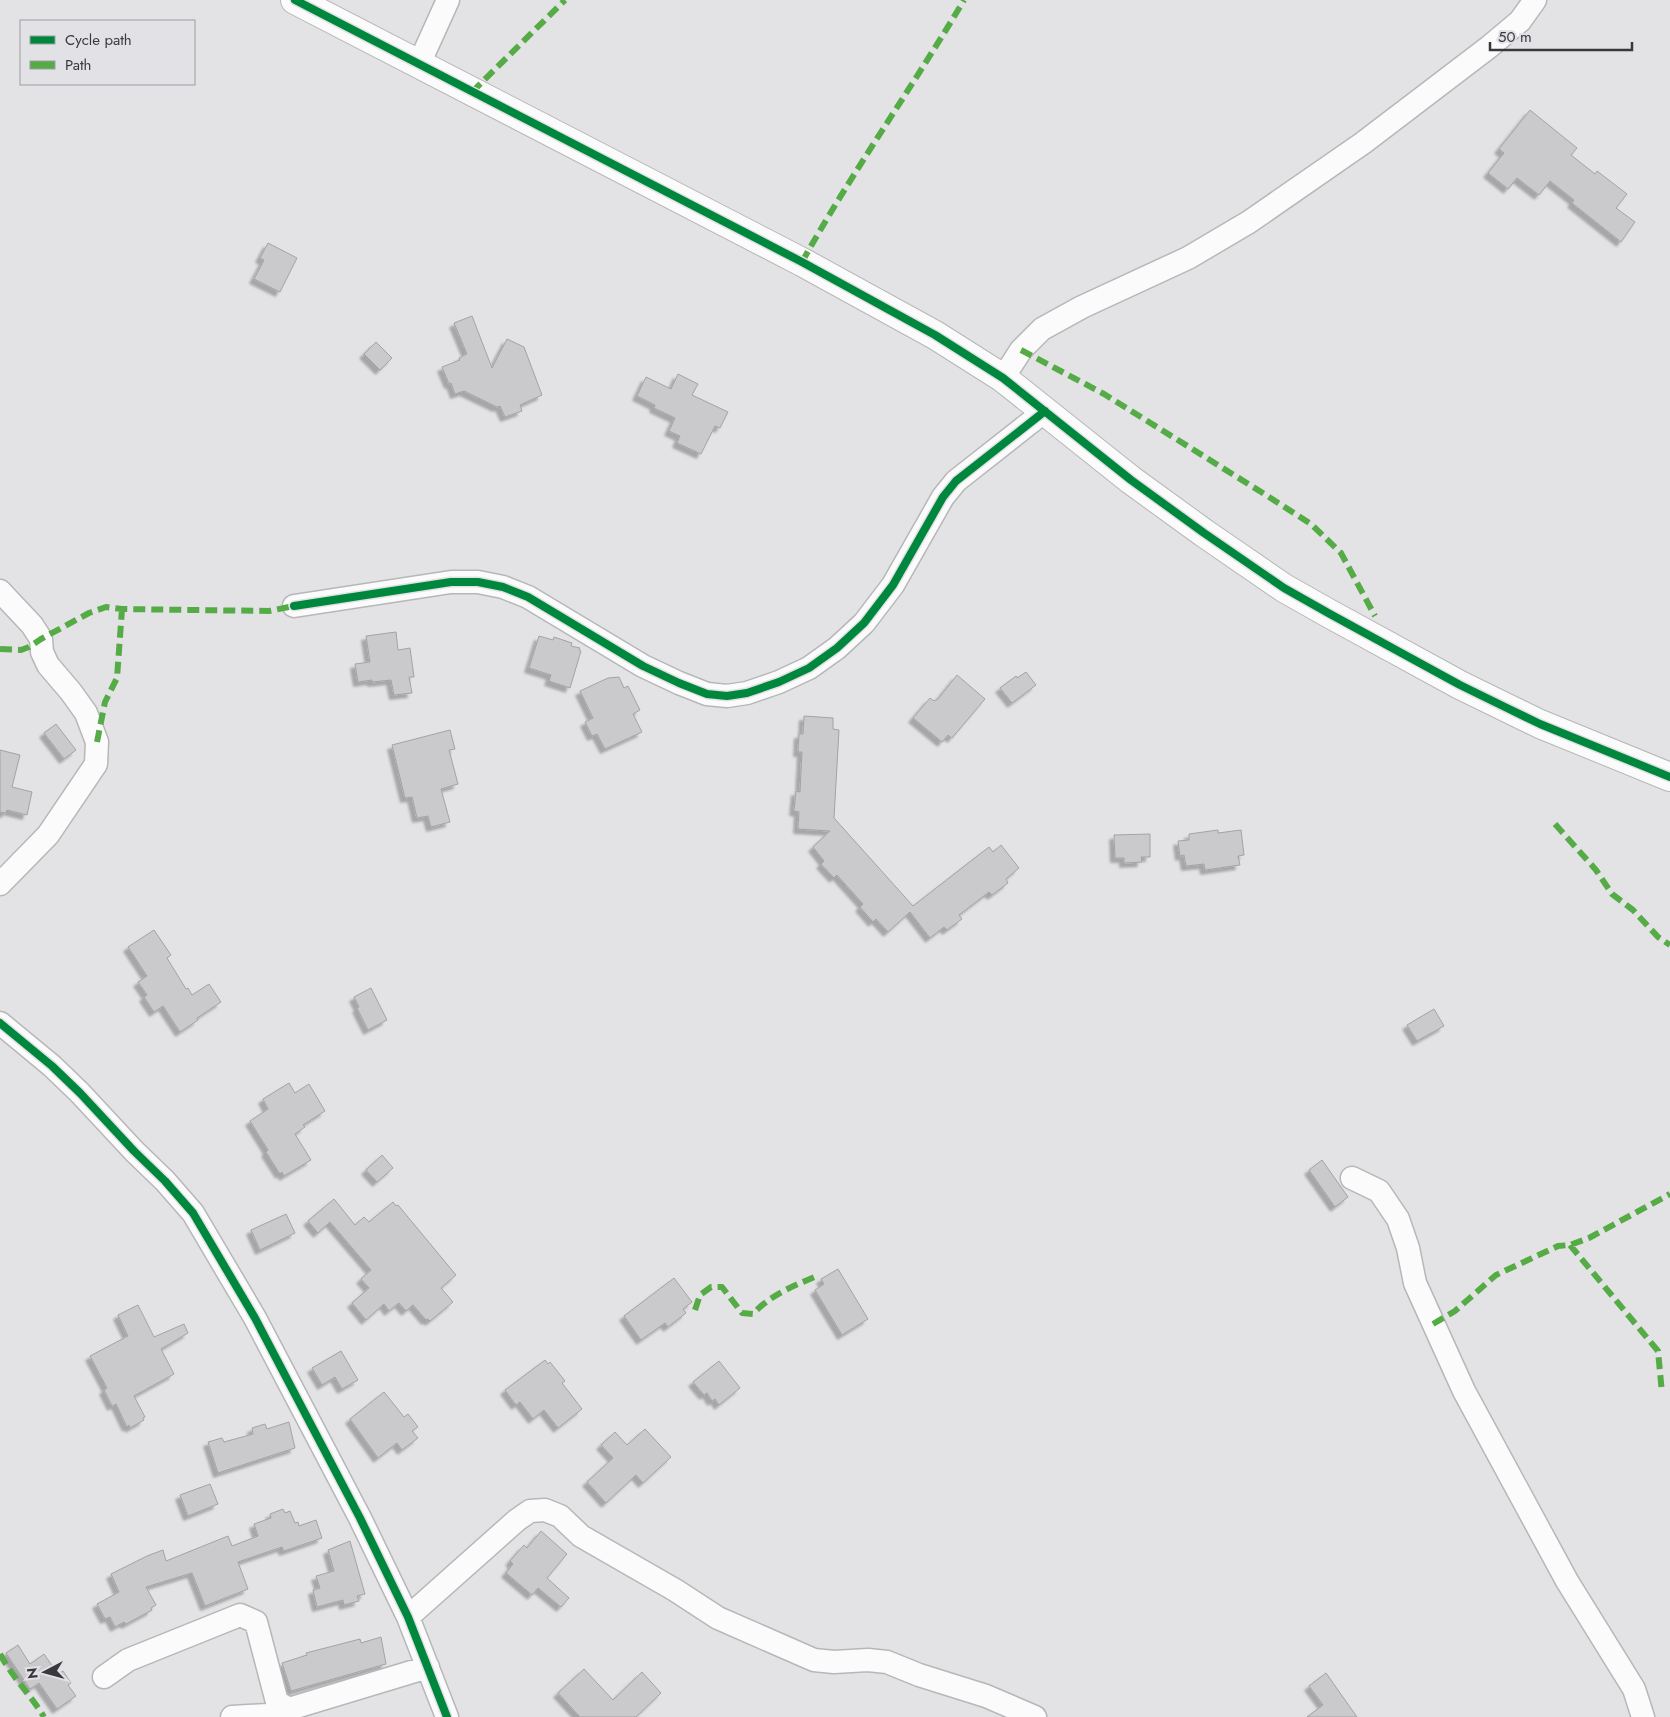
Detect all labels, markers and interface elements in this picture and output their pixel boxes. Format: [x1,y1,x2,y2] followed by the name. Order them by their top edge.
[20,20,195,85] legend
[1490,20,1632,52] scale bar
[1498,26,1532,48] text: 50 m
[65,29,132,51] text: Cycle path
[65,54,91,76] text: Path
[20,1647,70,1697] north arrow
[22,1667,43,1680] text: N

